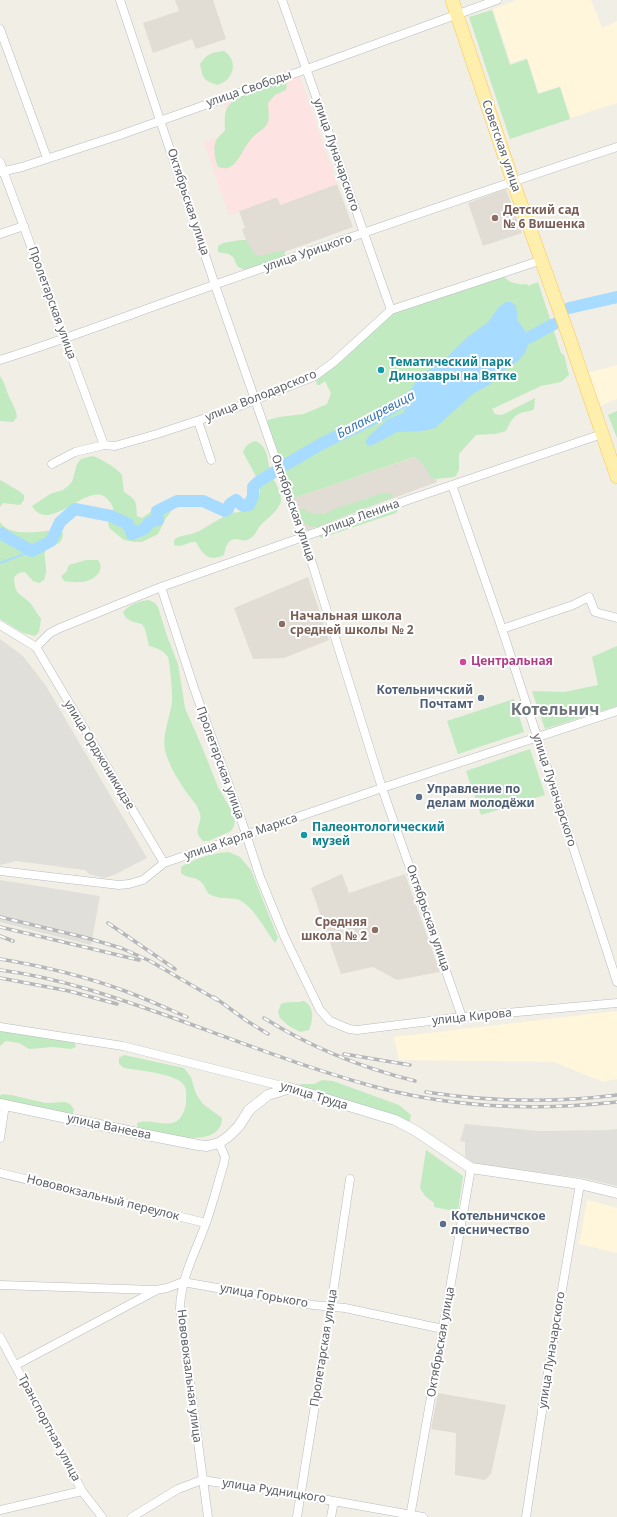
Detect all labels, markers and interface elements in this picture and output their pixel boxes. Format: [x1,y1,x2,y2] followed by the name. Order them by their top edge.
[204,68,294,110] street label: улица Свободы
[310,97,362,213] street label: улица Луначарского
[479,98,523,194] street label: Советская улица
[164,147,212,257] street label: Октябрьская улица
[503,204,585,232] place label: Детский сад № 6 Вишенка
[490,213,500,223] marker: Детский сад № 6 Вишенка
[262,231,354,275] street label: улица Урицкого
[25,245,79,361] street label: Пролетарская улица
[389,356,517,384] place label: Тематический парк Динозавры на Вятке
[376,365,386,375] marker: Тематический парк Динозавры на Вятке
[203,367,319,425] street label: улица Володарского
[334,388,418,442] water label: Балакиревица
[268,453,318,563] street label: Октябрьская улица
[320,496,402,538] street label: улица Ленина
[290,610,414,638] place label: Начальная школа средней школы № 2
[277,619,287,629] marker: Начальная школа средней школы № 2
[471,655,553,669] place label: Центральная
[458,657,468,667] marker: Центральная
[377,684,473,712] place label: Котельничский Почтамт
[476,693,486,703] marker: Котельничский Почтамт
[61,698,137,812] street label: улица Орджоникидзе
[511,700,599,720] district label: Котельнич
[193,705,247,821] street label: Пролетарская улица
[529,732,579,848] street label: улица Луначарского
[427,783,535,811] place label: Управление по делам молодёжи
[414,792,424,802] marker: Управление по делам молодёжи
[182,811,300,863] street label: улица Карла Маркса
[312,821,445,849] place label: Палеонтологический музей
[299,830,309,840] marker: Палеонтологический музей
[403,863,453,973] street label: Октябрьская улица
[301,916,367,944] place label: Средняя школа № 2
[370,925,380,935] marker: Средняя школа № 2
[431,1006,513,1028] street label: улица Кирова
[278,1079,350,1113] street label: улица Труда
[66,1111,152,1143] street label: улица Ванеева
[25,1172,181,1224] street label: Нововокзальный переулок
[451,1210,545,1238] place label: Котельничское лесничество
[438,1219,448,1229] marker: Котельничское лесничество
[219,1281,309,1311] street label: улица Горького
[424,1286,458,1398] street label: Октябрьская улица
[308,1288,340,1408] street label: Пролетарская улица
[536,1291,568,1409] street label: улица Луначарского
[174,1308,204,1444] street label: Нововокзальная улица
[15,1372,83,1484] street label: Транспортная улица
[221,1476,327,1506] street label: улица Рудницкого

